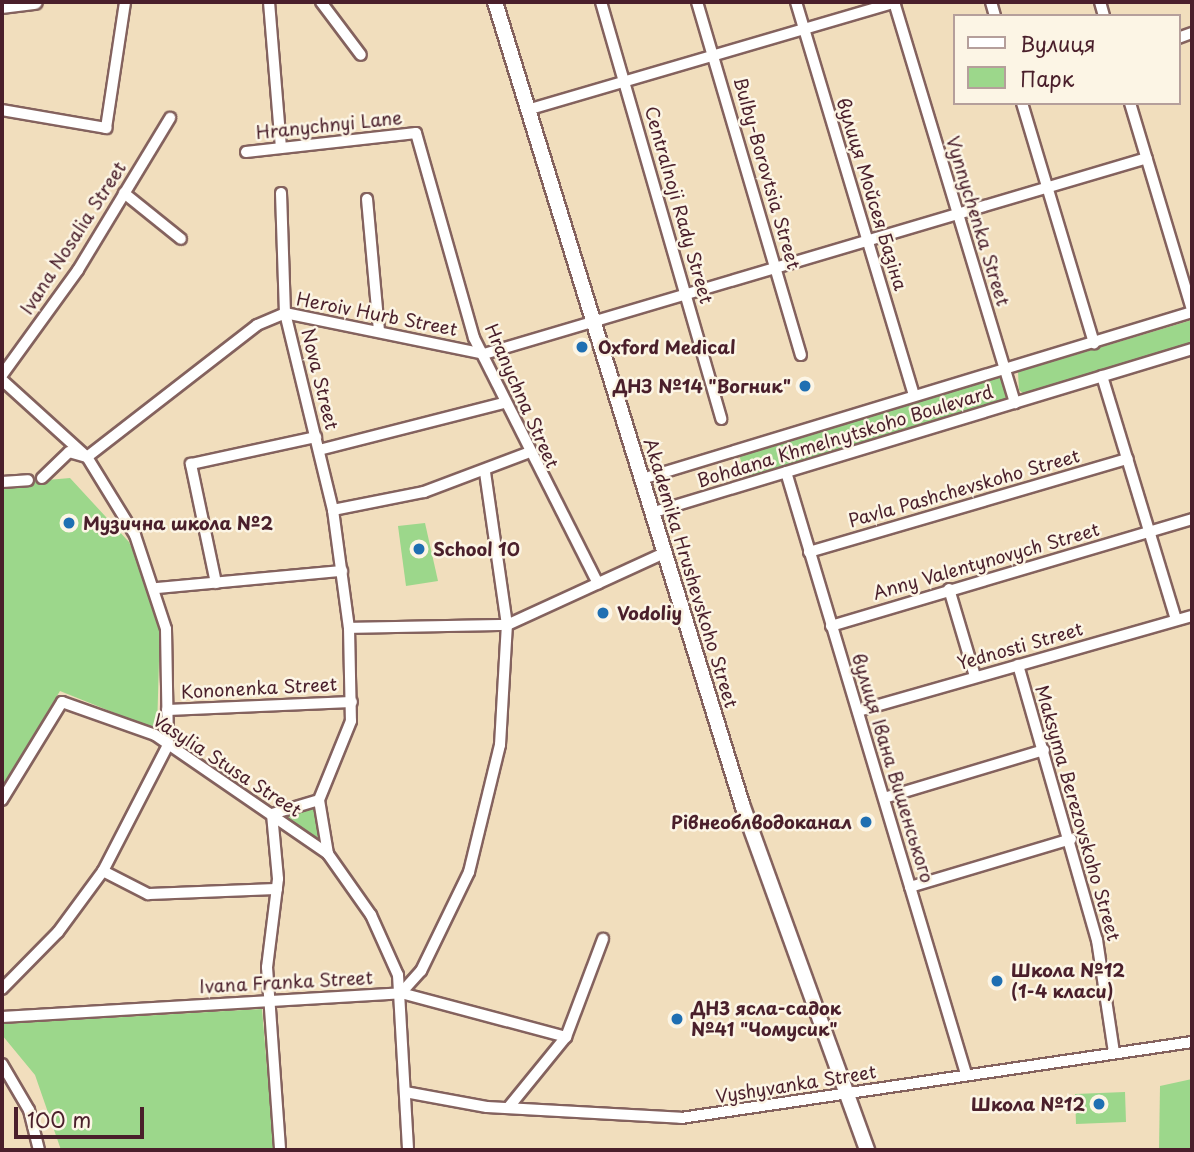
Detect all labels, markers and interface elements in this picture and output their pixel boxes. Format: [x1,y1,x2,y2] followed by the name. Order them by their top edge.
[953,14,1180,105] legend
[1020,27,1096,59] text: Вулиця
[1020,62,1074,94] text: Парк
[729,74,805,272] street label: Bulby-Borovtsia Street
[833,95,911,293] street label: вулиця Мойсея Базіна
[640,103,718,307] street label: Centralnoji Rady Street
[254,107,404,143] street label: Hranychnyi Lane
[942,134,1014,308] street label: Vynnychenka Street
[16,158,130,318] street label: Ivana Nosalia Street
[294,288,460,340] street label: Heroiv Hurb Street
[481,321,563,471] street label: Hranychna Street
[297,326,343,432] street label: Nova Street
[598,336,736,358] place label: Oxford Medical
[572,337,592,357] marker: Oxford Medical
[612,375,791,397] place label: ДНЗ №14 "Вогник"
[797,378,813,394] marker: ДНЗ №14 "Вогник"
[695,381,995,491] street label: Bohdana Khmelnytskoho Boulevard
[639,434,743,712] street label: Akademika Hrushevskoho Street
[846,445,1082,531] street label: Pavla Pashchevskoho Street
[83,512,274,534] place label: Музична школа №2
[61,515,77,531] marker: Музична школа №2
[870,518,1102,604] street label: Anny Valentynovych Street
[433,538,520,560] place label: School 10
[411,541,427,557] marker: School 10
[617,602,682,624] place label: Vodoliy
[595,605,611,621] marker: Vodoliy
[954,618,1086,674] street label: Yednosti Street
[847,650,939,886] street label: вулиця Івана Вишенського
[180,673,338,703] street label: Kononenka Street
[1031,682,1125,944] street label: Maksyma Berezovskoho Street
[148,709,306,821] street label: Vasylia Stusa Street
[671,811,852,833] place label: Рівнеоблводоканал
[858,814,874,830] marker: Рівнеоблводоканал
[1011,960,1126,1002] place label: Школа №12 (1-4 класи)
[198,967,374,997] street label: Ivana Franka Street
[989,973,1005,989] marker: Школа №12 (1-4 класи)
[691,998,842,1040] place label: ДНЗ ясла-садок №41 "Чомусик"
[669,1011,685,1027] marker: ДНЗ ясла-садок №41 "Чомусик"
[714,1061,878,1107] street label: Vyshyvanka Street
[18,1092,147,1136] scale bar
[970,1093,1085,1115] place label: Школа №12
[1091,1096,1107,1112] marker: Школа №12
[27,1103,91,1135] text: 100 m

